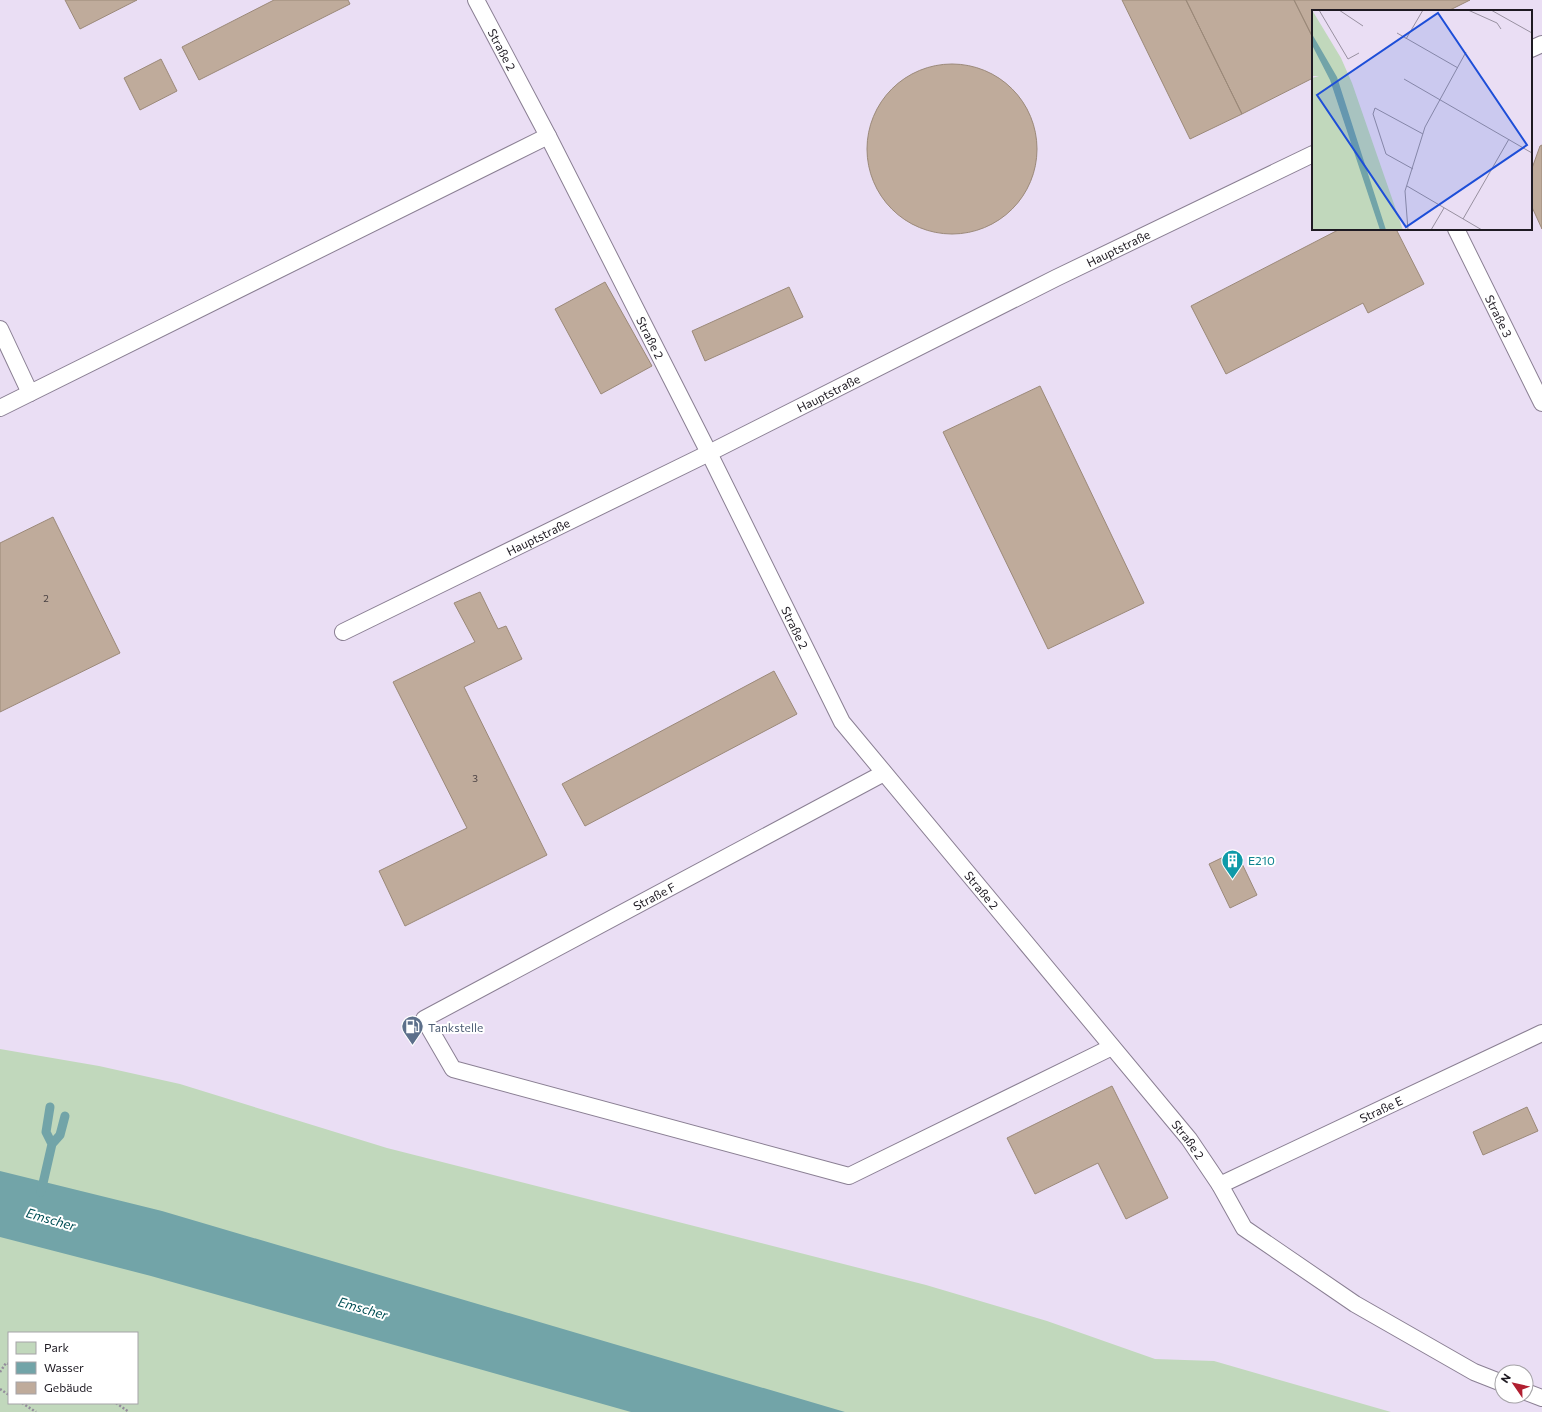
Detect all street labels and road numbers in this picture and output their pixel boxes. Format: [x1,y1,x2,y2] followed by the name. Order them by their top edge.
[485,26,519,73] street label: Straße 2
[1084,227,1152,269] street label: Hauptstraße
[1483,292,1515,340] street label: Straße 3
[634,314,667,361] street label: Straße 2
[794,371,862,415] street label: Hauptstraße
[504,515,572,558] street label: Hauptstraße
[779,604,812,651] street label: Straße 2
[962,868,1002,912] street label: Straße 2
[631,879,678,913] street label: Straße F
[1357,1093,1405,1125] street label: Straße E
[1169,1117,1208,1162] street label: Straße 2

